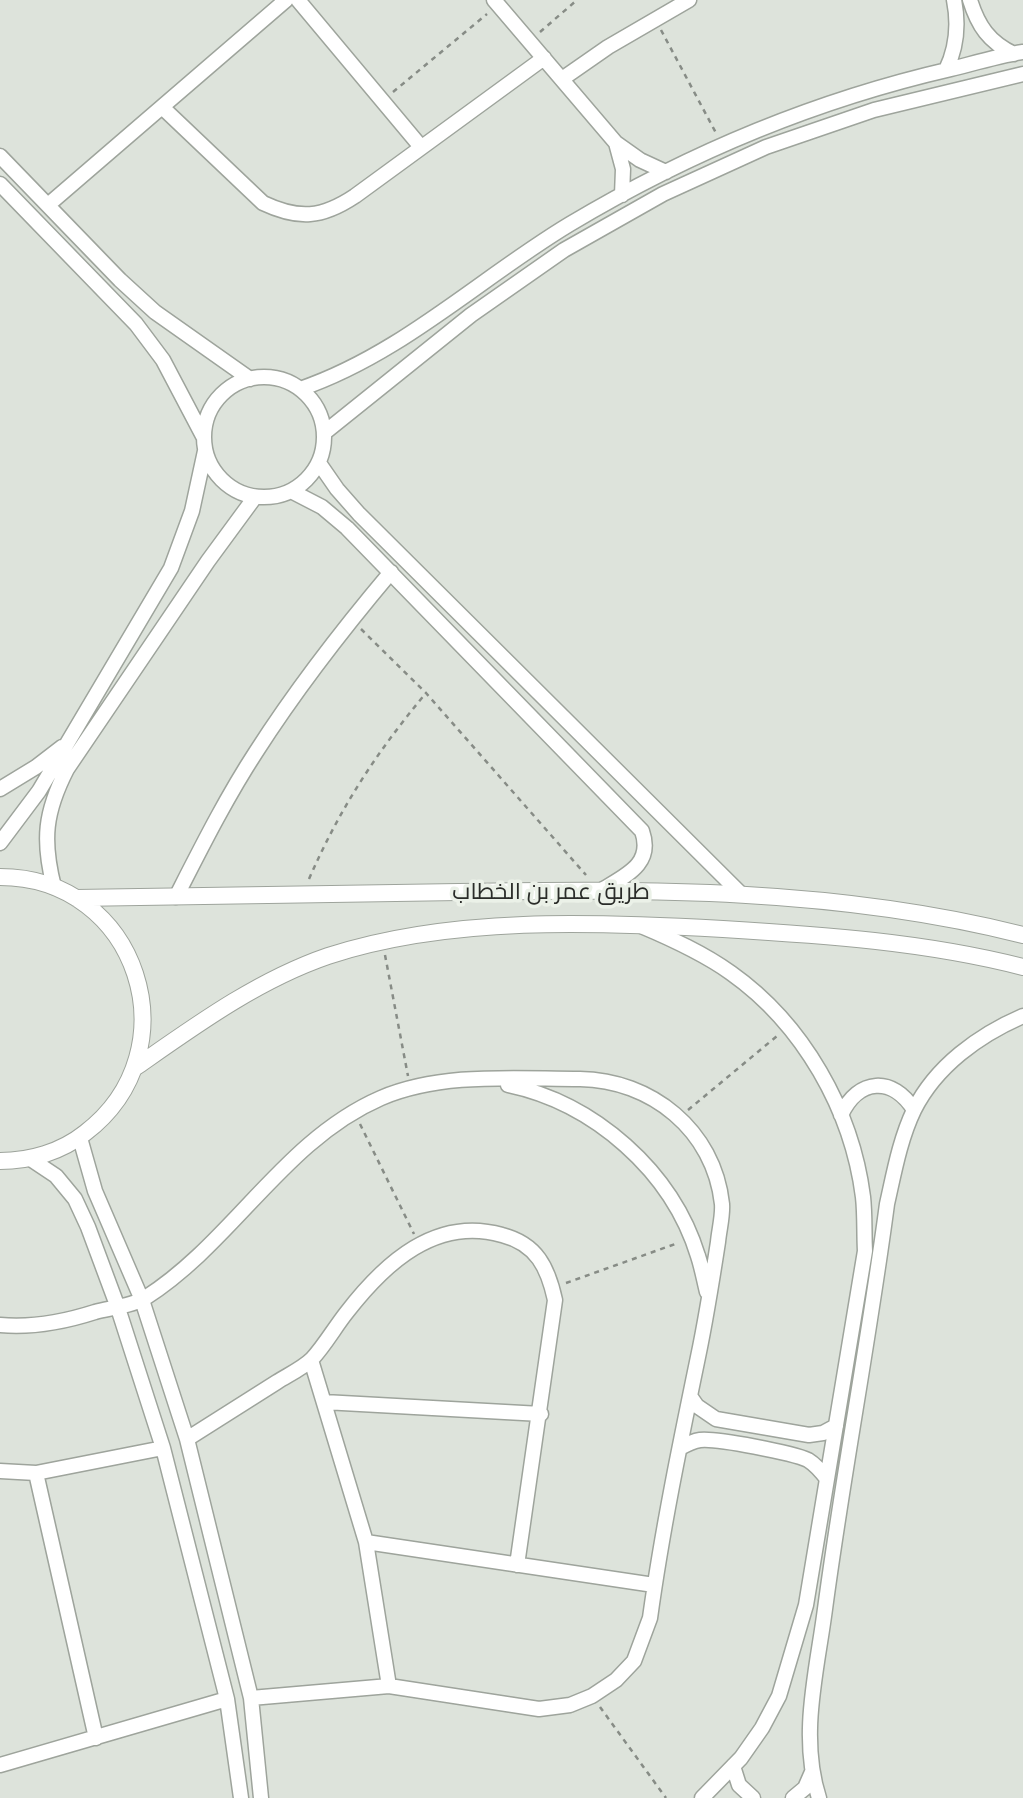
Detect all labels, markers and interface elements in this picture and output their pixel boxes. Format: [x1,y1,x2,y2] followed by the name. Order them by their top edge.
[452,878,650,906] street label: طريق عمر بن الخطاب

